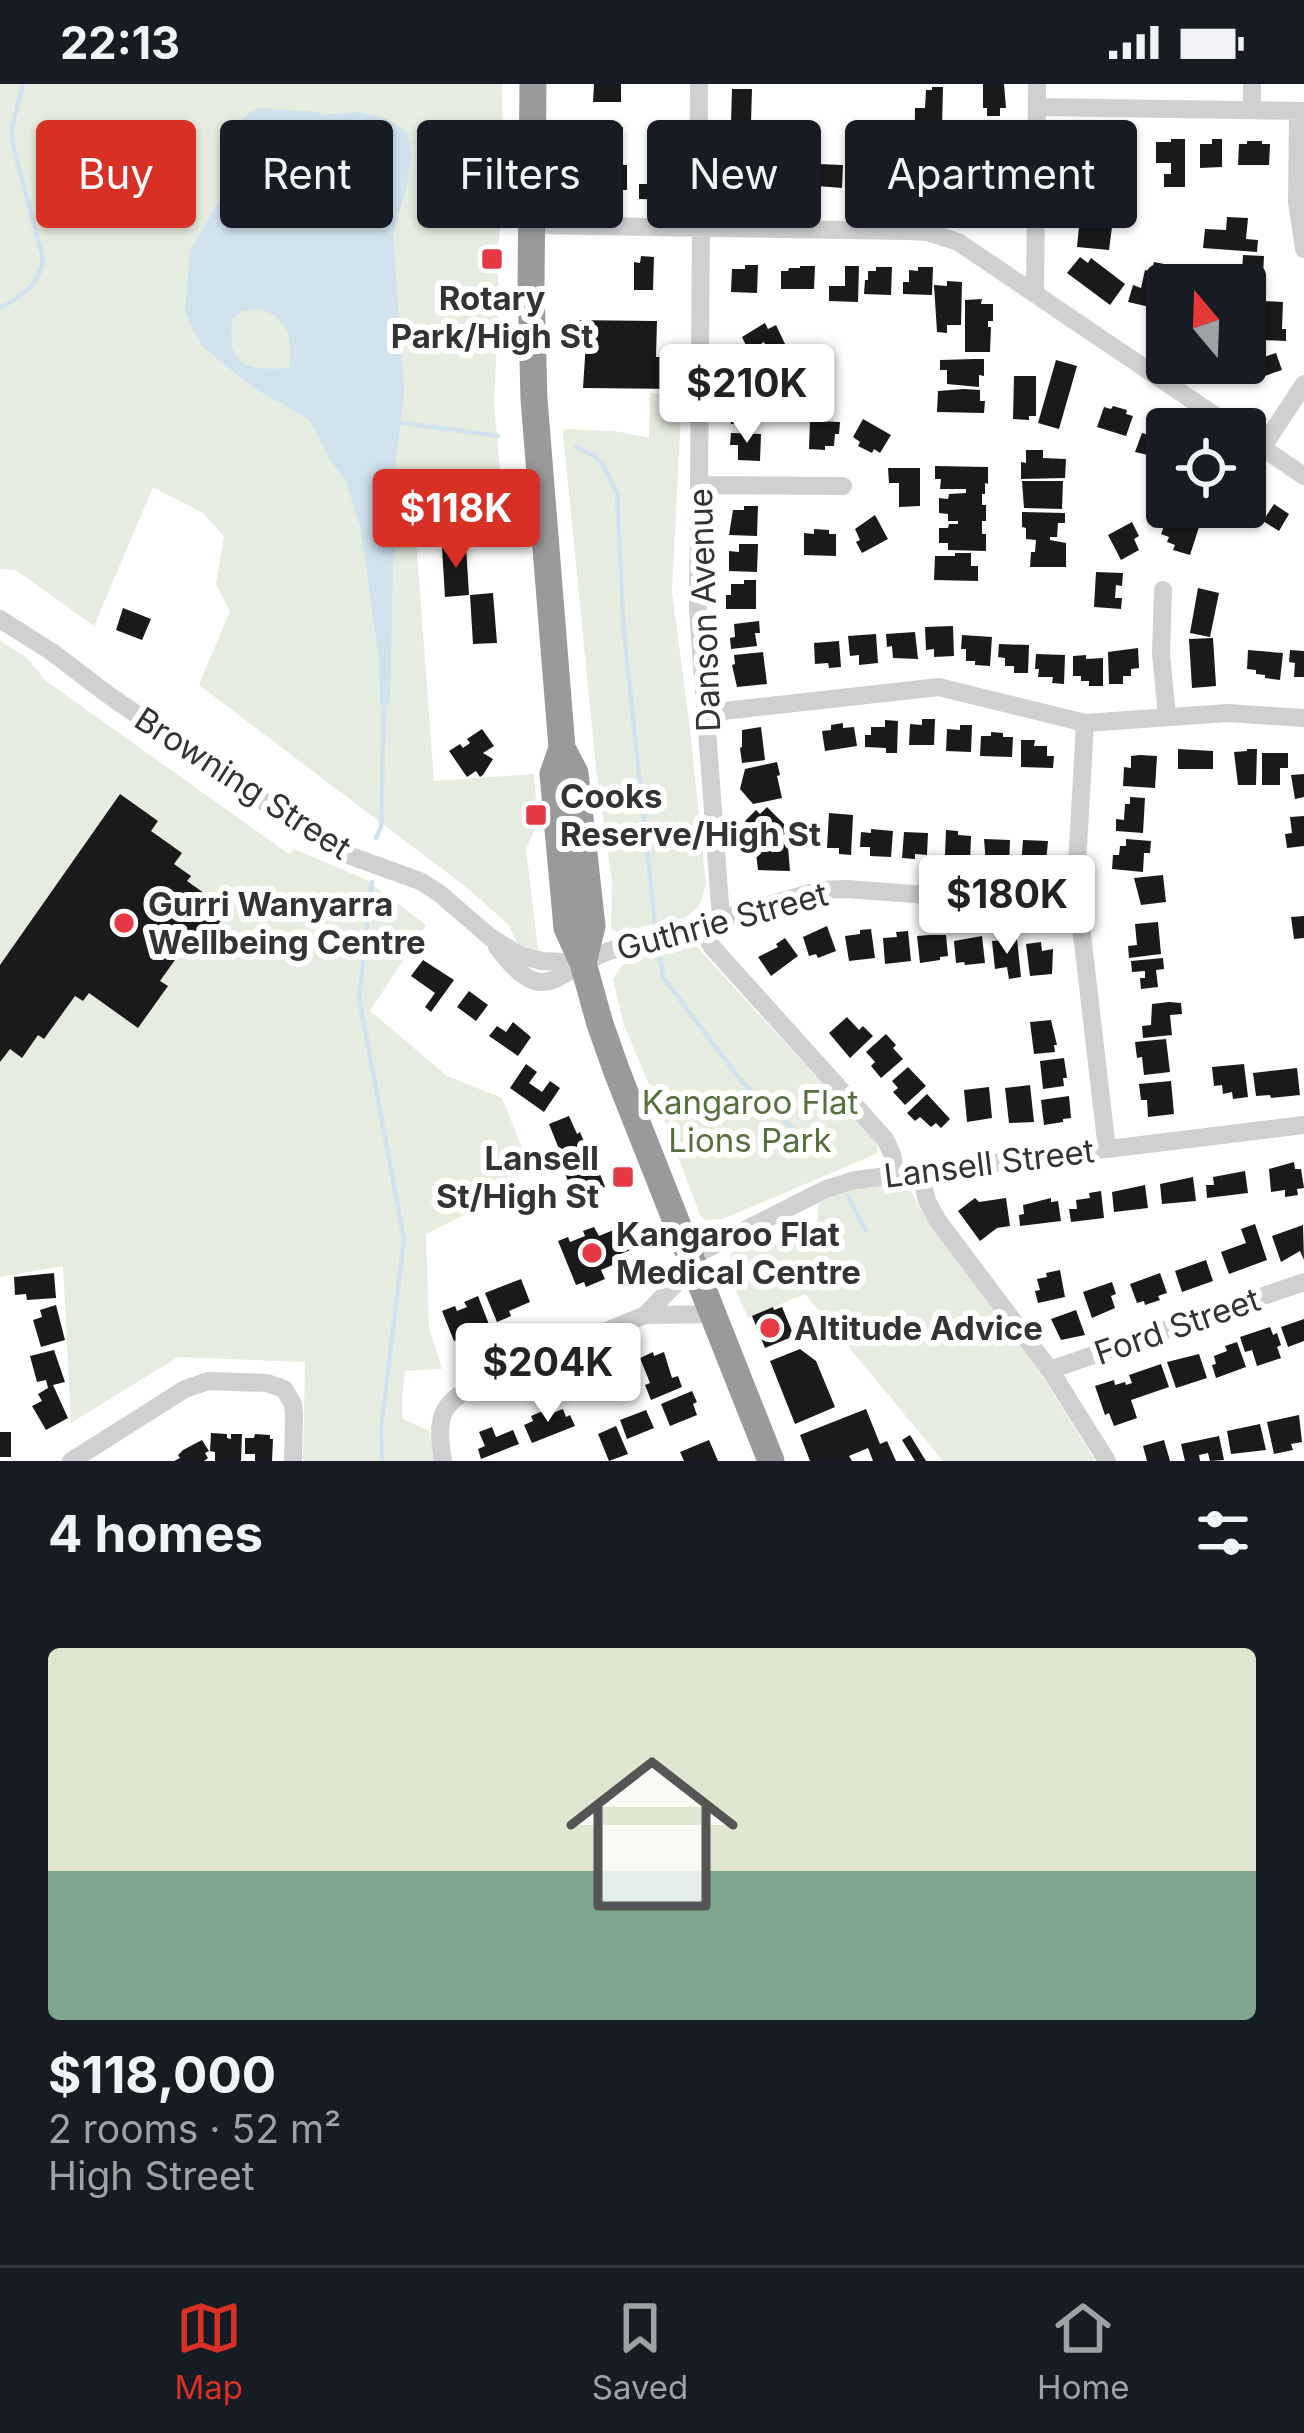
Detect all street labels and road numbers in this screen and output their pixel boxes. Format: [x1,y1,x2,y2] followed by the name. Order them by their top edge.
[680,488,728,732] street label: Danson Avenue
[128,698,359,868] street label: Browning Street
[612,874,832,968] street label: Guthrie Street
[881,1130,1097,1196] street label: Lansell Street
[1089,1279,1265,1373] street label: Ford Street

